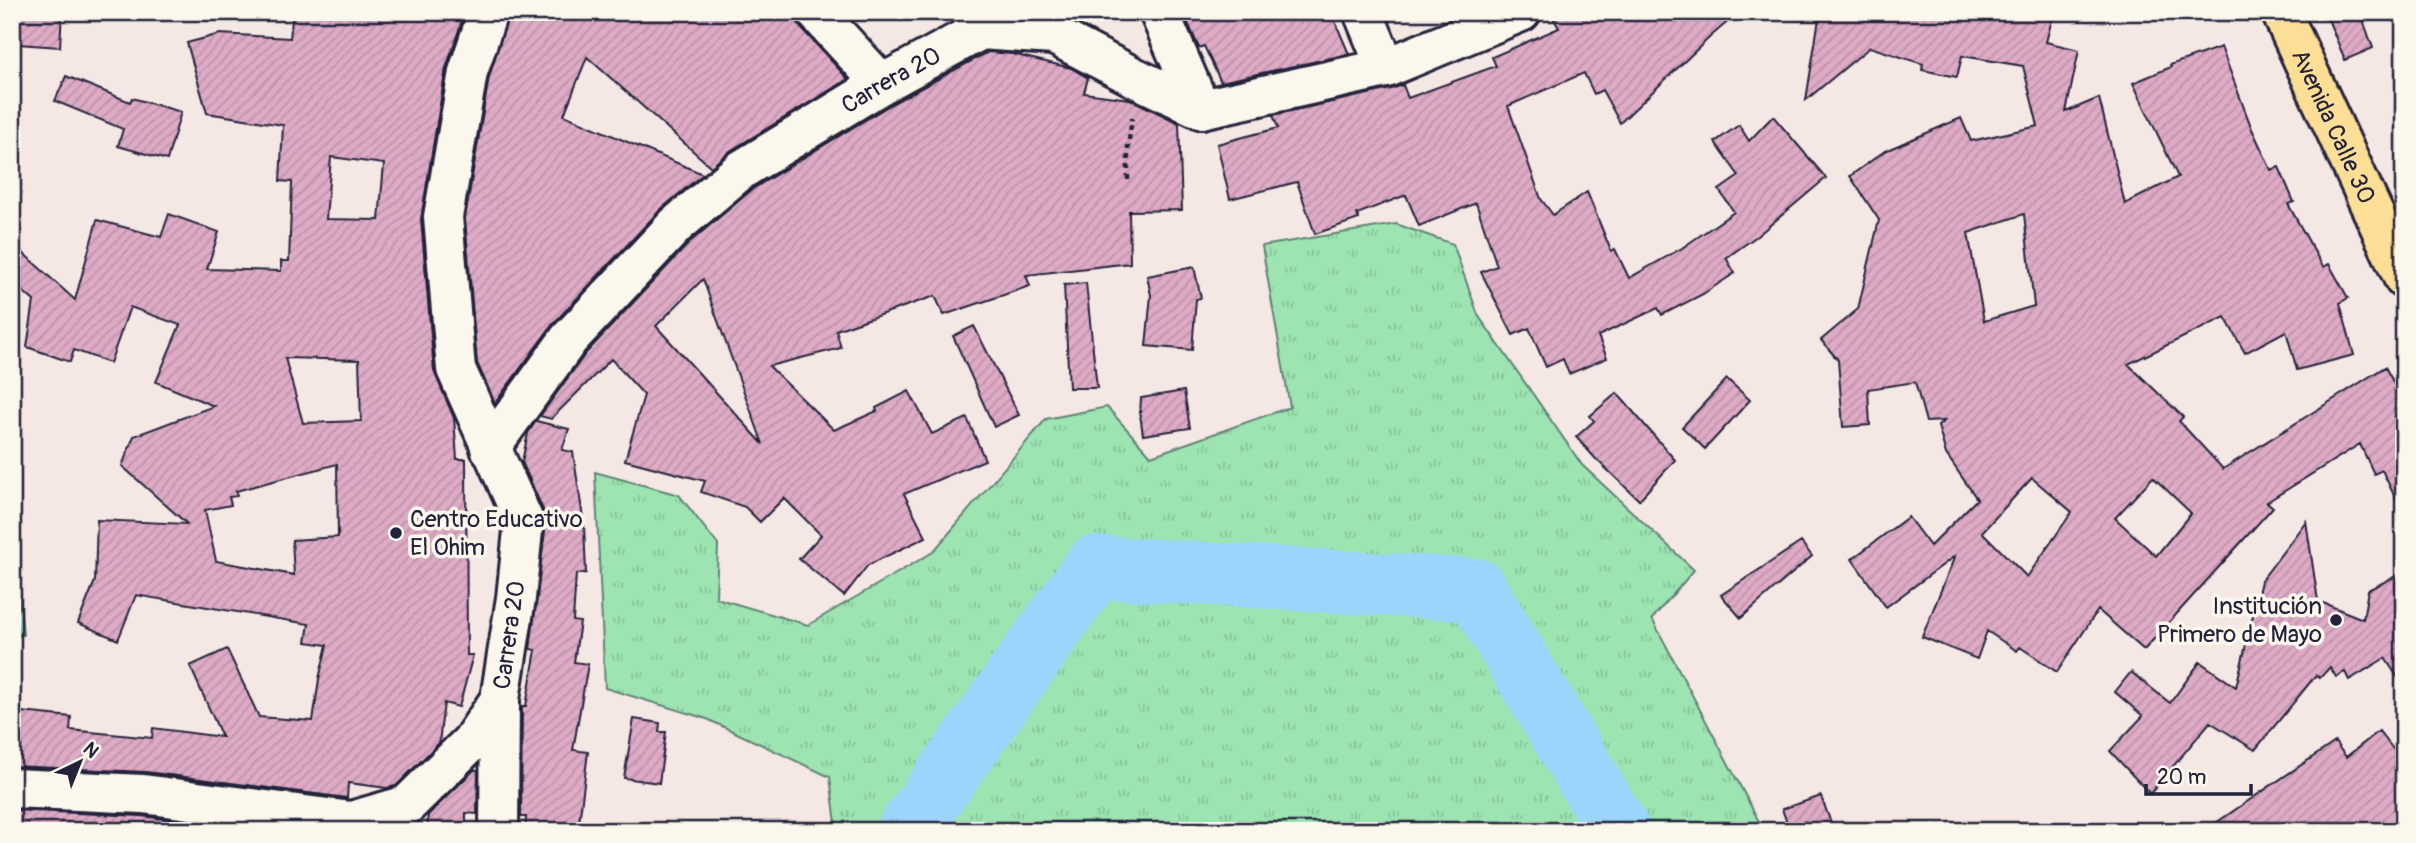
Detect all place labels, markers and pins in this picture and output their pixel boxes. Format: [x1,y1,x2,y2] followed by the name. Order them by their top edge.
[410,505,583,562] place label: Centro Educativo El Ohim
[388,525,404,541] marker: Centro Educativo El Ohim
[2157,592,2322,649] place label: Institución Primero de Mayo
[2328,612,2344,628] marker: Institución Primero de Mayo

